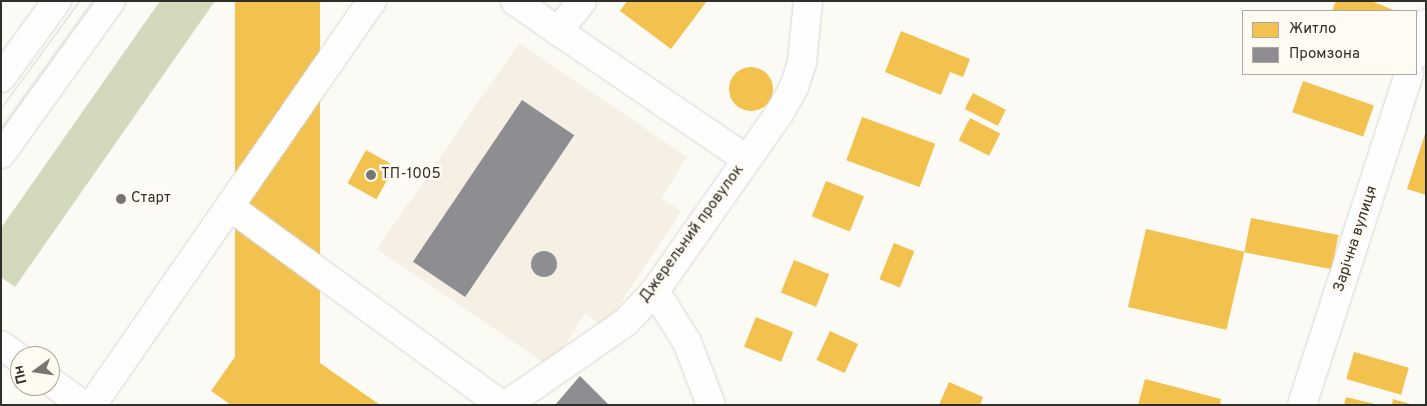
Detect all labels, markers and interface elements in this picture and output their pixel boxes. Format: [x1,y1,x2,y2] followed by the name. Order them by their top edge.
[1242,10,1417,75] legend
[1289,20,1336,39] text: Житло
[1289,45,1360,64] text: Промзона
[636,162,748,306] street label: Джерельний провулок
[381,166,441,184] place label: ТП-1005
[365,169,377,181] marker: ТП-1005
[1330,184,1382,294] street label: Зарічна вулиця
[131,190,171,208] place label: Старт
[115,193,127,205] marker: Старт
[10,346,60,396] north arrow
[10,363,31,386] text: Пн

